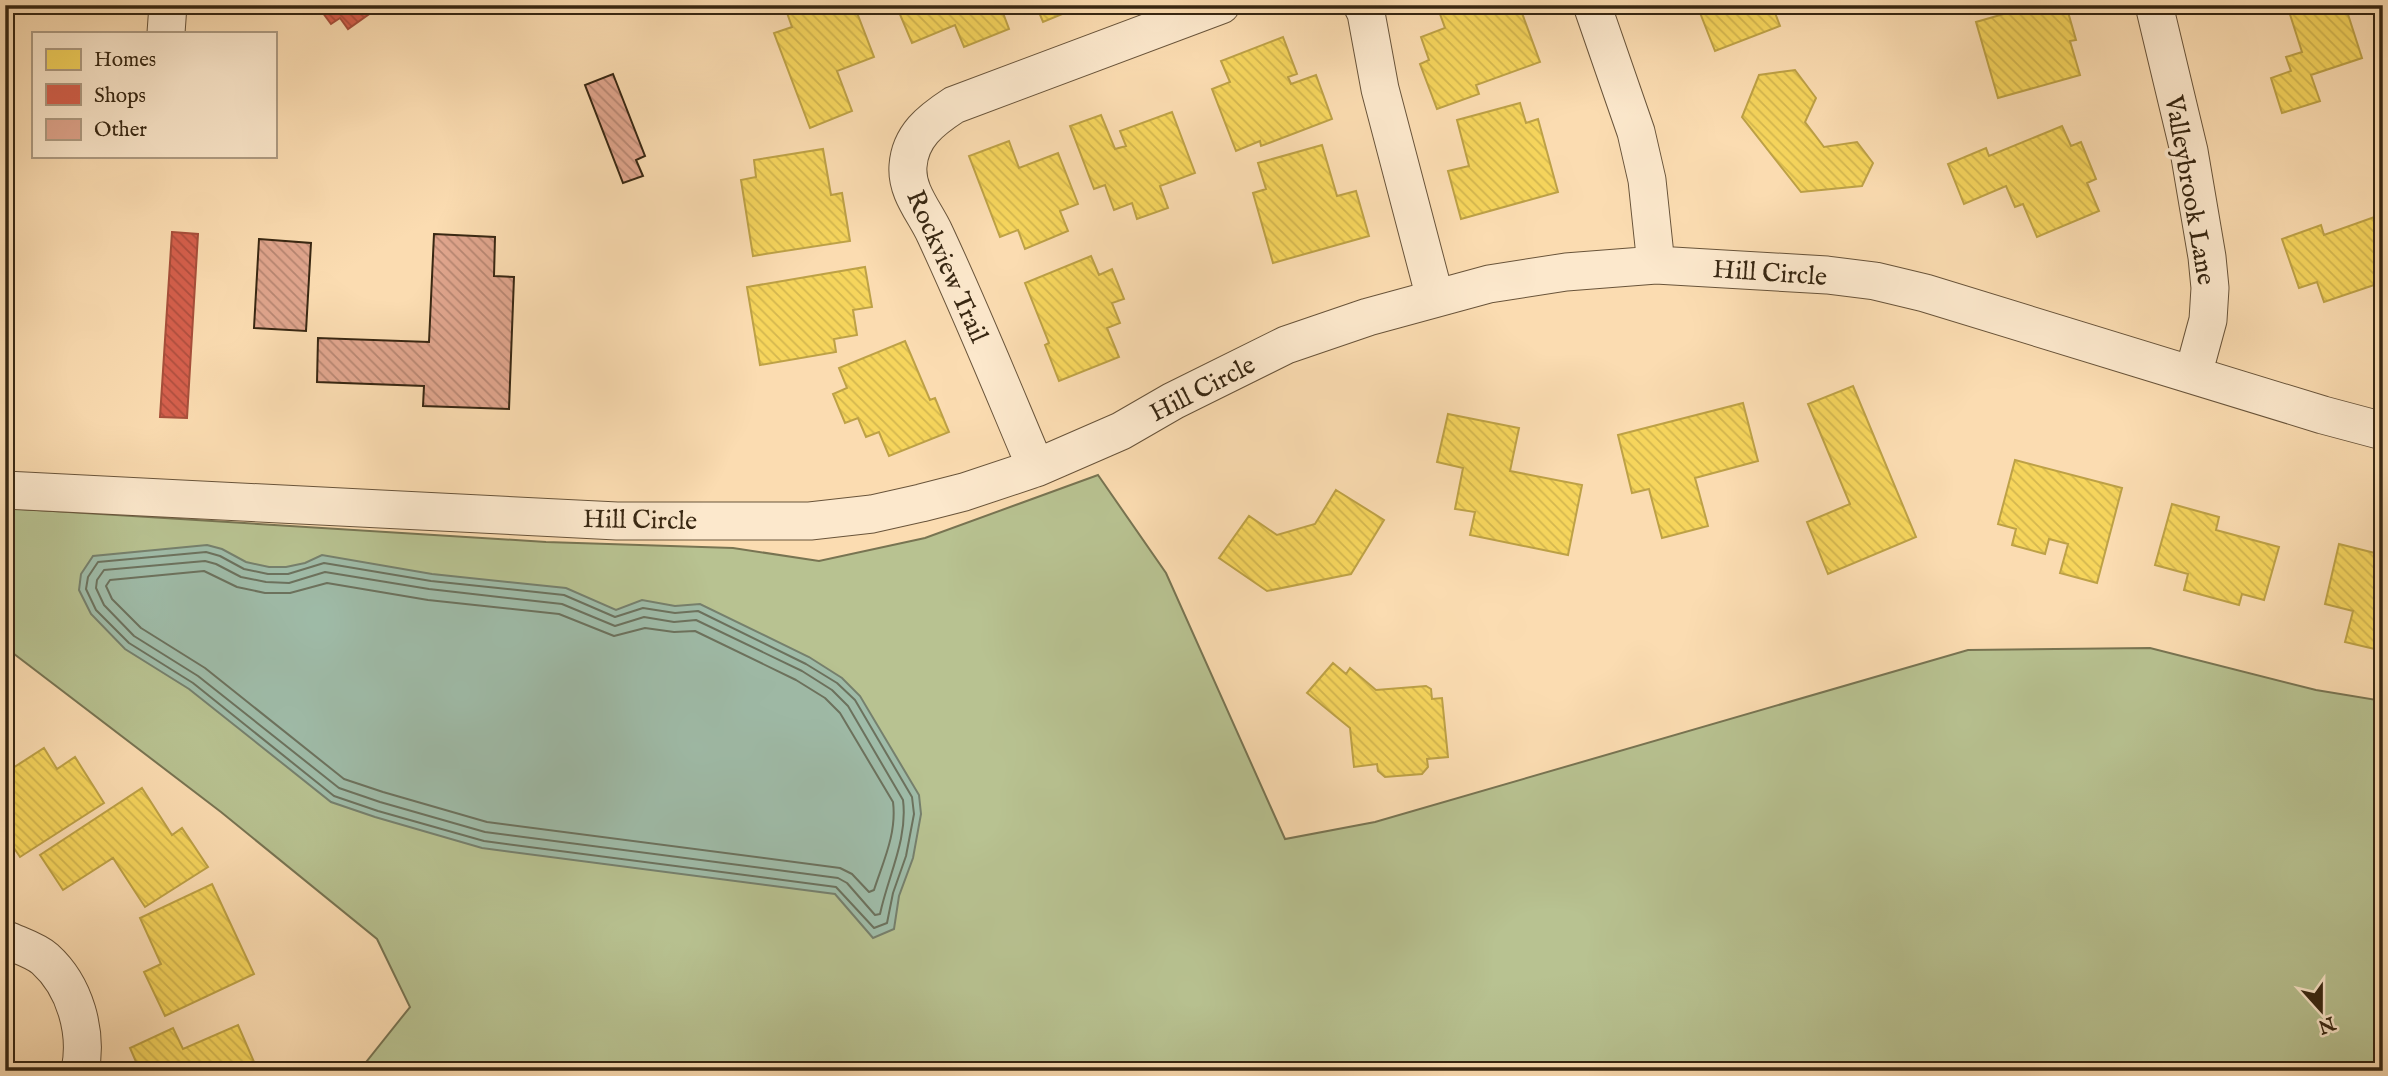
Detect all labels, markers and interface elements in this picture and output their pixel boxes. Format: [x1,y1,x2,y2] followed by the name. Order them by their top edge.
[32,32,276,158] legend
[94,47,156,74] text: Homes
[94,83,146,110] text: Shops
[2156,92,2222,288] street label: Valleybrook Lane
[94,117,147,144] text: Other
[898,185,995,349] street label: Rockview Trail
[1712,253,1828,294] street label: Hill Circle
[1144,349,1261,430] street label: Hill Circle
[583,503,697,538] street label: Hill Circle
[2286,974,2356,1044] north arrow
[2314,1009,2339,1038] text: N

